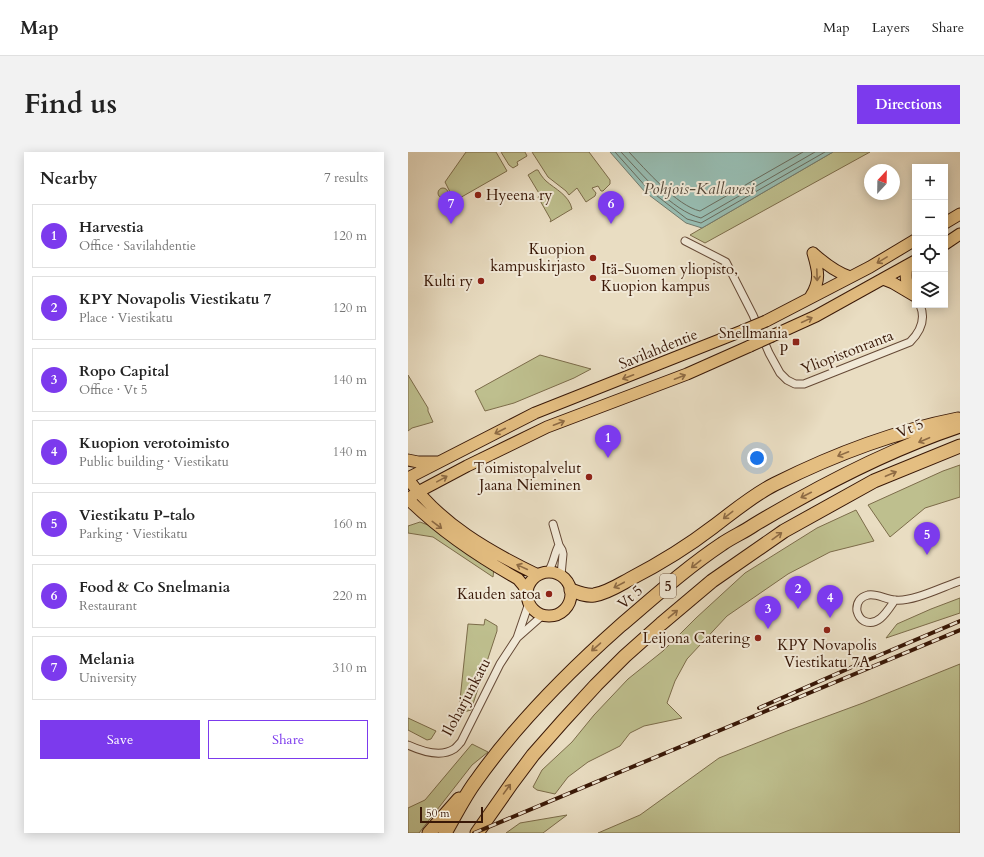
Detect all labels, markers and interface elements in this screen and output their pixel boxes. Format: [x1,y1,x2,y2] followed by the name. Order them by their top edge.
[20,15,59,41] text: Map
[823,18,850,37] text: Map
[872,18,910,37] text: Layers
[932,18,964,37] text: Share
[24,85,117,123] text: Find us
[857,85,960,124] button: Directions
[864,164,900,200] north arrow
[912,164,948,308] map controls
[912,164,948,200] button: +
[40,167,97,190] text: Nearby
[324,169,368,187] text: 7 results
[644,178,755,200] water label: Pohjois-Kallavesi
[486,185,553,205] place label: Hyeena ry
[473,190,483,200] marker: Hyeena ry
[438,191,464,224] pin: 7
[598,191,624,224] pin: 6
[912,200,948,236] button: −
[79,217,144,237] text: Harvestia
[51,227,57,245] text: 1
[333,227,367,245] text: 120 m
[912,236,948,272] button: locate
[79,237,196,255] text: Office · Savilahdentie
[490,239,585,276] place label: Kuopion kampuskirjasto
[588,253,598,263] marker: Kuopion kampuskirjasto
[877,256,888,264] one-way arrow
[601,259,738,296] place label: Itä-Suomen yliopisto, Kuopion kampus
[814,268,821,281] one-way arrow
[423,271,473,291] place label: Kulti ry
[912,272,948,308] button: layers
[588,273,598,283] marker: Itä-Suomen yliopisto, Kuopion kampus
[476,276,486,286] marker: Kulti ry
[79,289,271,309] text: KPY Novapolis Viestikatu 7
[51,299,57,317] text: 2
[333,299,367,317] text: 120 m
[79,309,173,327] text: Place · Viestikatu
[801,316,813,323] one-way arrow
[719,323,789,360] place label: Snellmania P
[616,324,701,374] street label: Savilahdentie
[798,325,897,379] street label: Yliopistonranta
[791,337,801,347] marker: Snellmania P
[79,361,169,381] text: Ropo Capital
[51,371,57,389] text: 3
[333,371,367,389] text: 140 m
[674,372,686,380] one-way arrow
[622,373,634,381] one-way arrow
[79,381,147,399] text: Office · Vt 5
[893,413,927,443] street label: Vt 5
[552,418,564,426] one-way arrow
[595,425,621,458] pin: 1
[494,428,506,435] one-way arrow
[79,433,229,453] text: Kuopion verotoimisto
[918,436,930,444] one-way arrow
[51,443,57,461] text: 4
[333,443,367,461] text: 140 m
[747,448,767,468] your location
[837,451,849,459] one-way arrow
[79,453,229,471] text: Public building · Viestikatu
[473,458,581,495] place label: Toimistopalvelut Jaana Nieminen
[885,470,897,478] one-way arrow
[584,472,594,482] marker: Toimistopalvelut Jaana Nieminen
[435,475,447,483] one-way arrow
[801,492,813,500] one-way arrow
[79,505,195,525] text: Viestikatu P-talo
[723,511,734,520] one-way arrow
[51,515,57,533] text: 5
[333,515,367,533] text: 160 m
[432,521,443,529] one-way arrow
[914,522,940,555] pin: 5
[79,525,188,543] text: Parking · Viestikatu
[771,532,782,540] one-way arrow
[691,560,702,568] one-way arrow
[516,563,528,570] one-way arrow
[660,574,676,598] road number: 5
[785,576,811,609] pin: 2
[79,577,230,597] text: Food & Co Snelmania
[613,580,647,614] street label: Vt 5
[613,581,625,589] one-way arrow
[457,584,542,604] place label: Kauden satoa
[817,585,843,618] pin: 4
[51,587,57,605] text: 6
[333,587,367,605] text: 220 m
[544,589,554,599] marker: Kauden satoa
[755,596,781,629] pin: 3
[79,597,137,615] text: Restaurant
[668,609,678,618] one-way arrow
[822,625,832,635] marker: KPY Novapolis Viestikatu 7A
[642,628,751,648] place label: Leijona Catering
[753,633,763,643] marker: Leijona Catering
[777,635,877,672] place label: KPY Novapolis Viestikatu 7A
[591,643,602,652] one-way arrow
[79,649,135,669] text: Melania
[437,654,495,740] street label: Iloharjunkatu
[51,659,57,677] text: 7
[333,659,367,677] text: 310 m
[79,669,137,687] text: University
[40,720,200,759] button: Save
[208,720,368,759] button: Share
[503,784,511,795] one-way arrow
[420,805,483,824] scale bar
[426,806,450,821] text: 50 m

